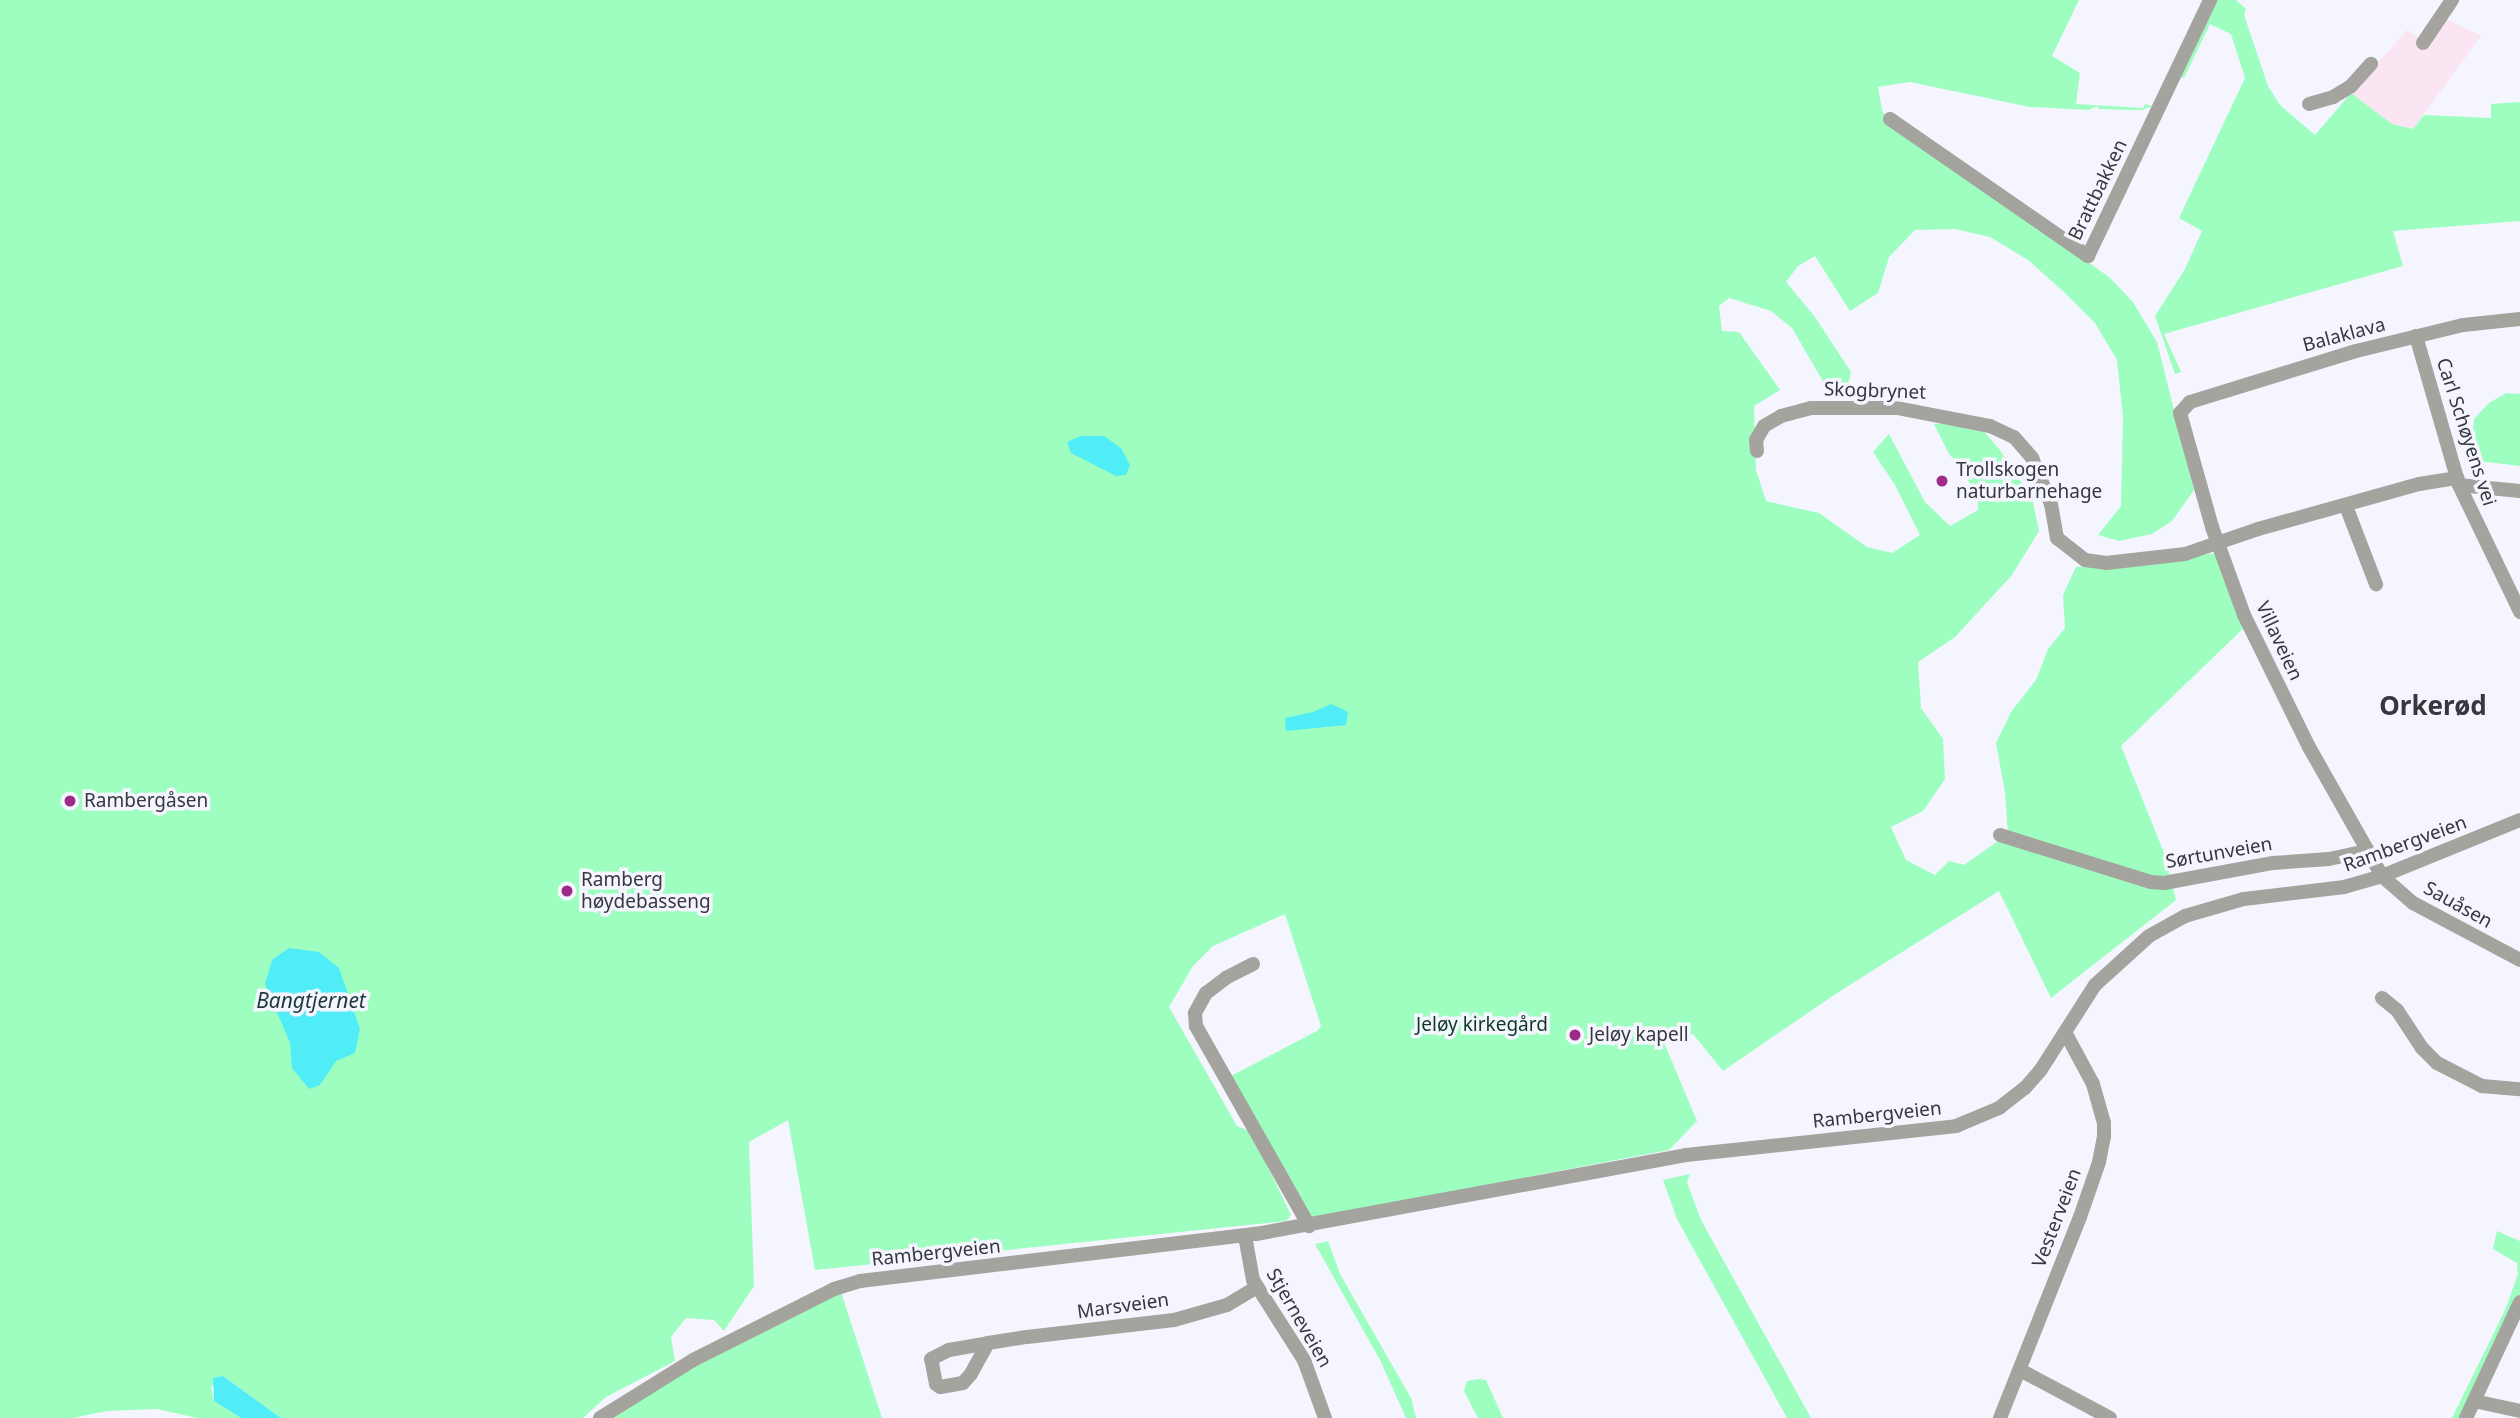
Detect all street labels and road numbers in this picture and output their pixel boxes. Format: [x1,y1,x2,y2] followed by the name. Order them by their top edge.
[2064,136,2132,244] street label: Brattbakken
[2300,313,2388,357] street label: Balaklava
[2431,355,2501,509] street label: Carl Schøyens vei
[1823,378,1927,404] street label: Skogbrynet
[2251,598,2307,684] street label: Villaveien
[2340,811,2470,877] street label: Rambergveien
[2164,832,2274,874] street label: Sørtunveien
[2420,877,2496,933] street label: Sauåsen
[1811,1097,1943,1133] street label: Rambergveien
[2028,1165,2086,1271] street label: Vesterveien
[870,1235,1002,1271] street label: Rambergveien
[1261,1264,1337,1372] street label: Stjerneveien
[1076,1288,1170,1324] street label: Marsveien

